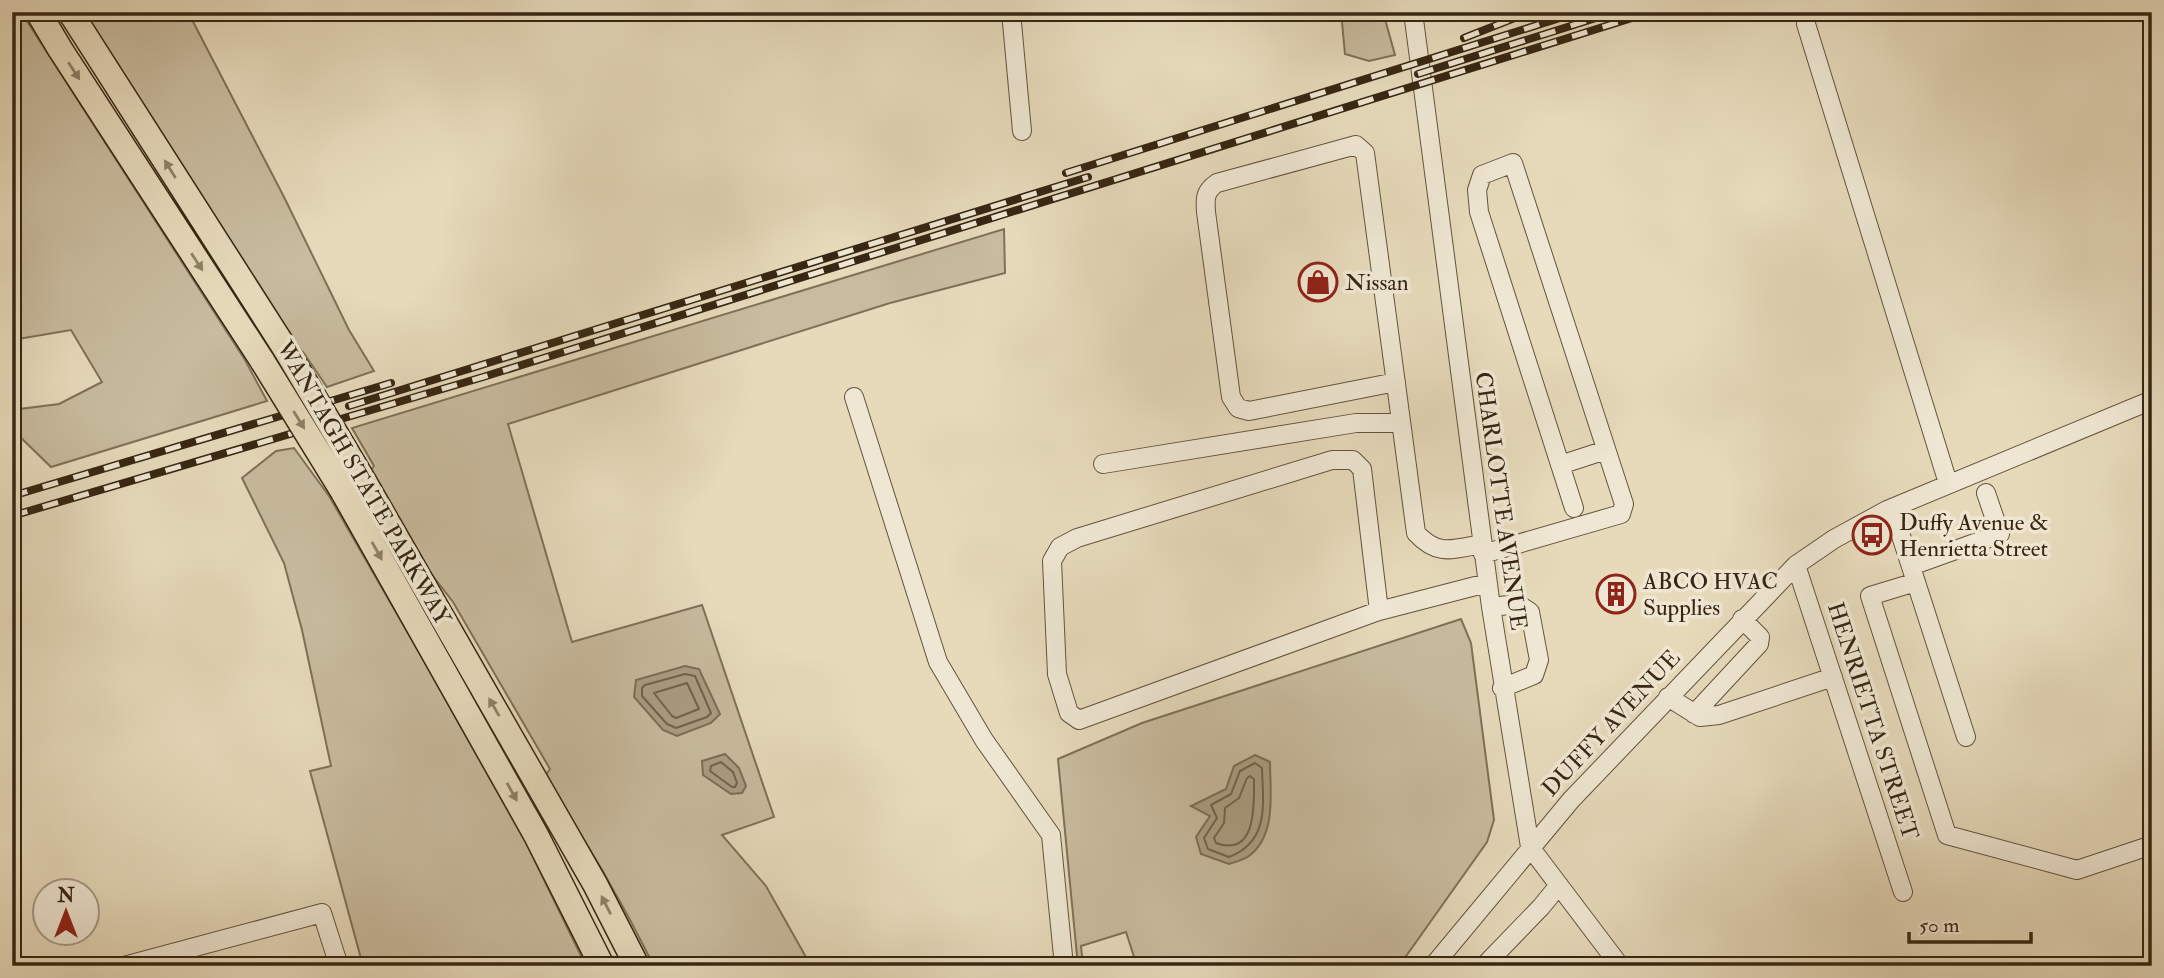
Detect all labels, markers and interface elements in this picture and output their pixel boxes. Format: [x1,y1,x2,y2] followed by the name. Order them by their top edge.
[67,61,80,80] one-way arrow
[163,159,176,178] one-way arrow
[191,252,204,271] one-way arrow
[1297,261,1339,303] shop icon: Nissan
[1345,268,1409,297] place label: Nissan
[270,335,458,632] street label: WANTAGH STATE PARKWAY
[1469,370,1533,632] street label: CHARLOTTE AVENUE
[292,411,305,430] one-way arrow
[1899,508,2048,563] place label: Duffy Avenue & Henrietta Street
[1851,514,1893,556] bus stop icon: Duffy Avenue & Henrietta Street
[371,542,383,561] one-way arrow
[1642,567,1778,623] place label: ABCO HVAC Supplies
[1595,573,1637,615] building icon: ABCO HVAC Supplies
[1821,599,1925,843] street label: HENRIETTA STREET
[1536,644,1686,802] street label: DUFFY AVENUE
[488,697,500,716] one-way arrow
[506,783,518,802] one-way arrow
[32,876,102,946] north arrow
[56,884,75,908] text: N
[601,895,612,915] one-way arrow
[1909,901,2031,945] scale bar
[1919,912,1960,939] text: 50 m

